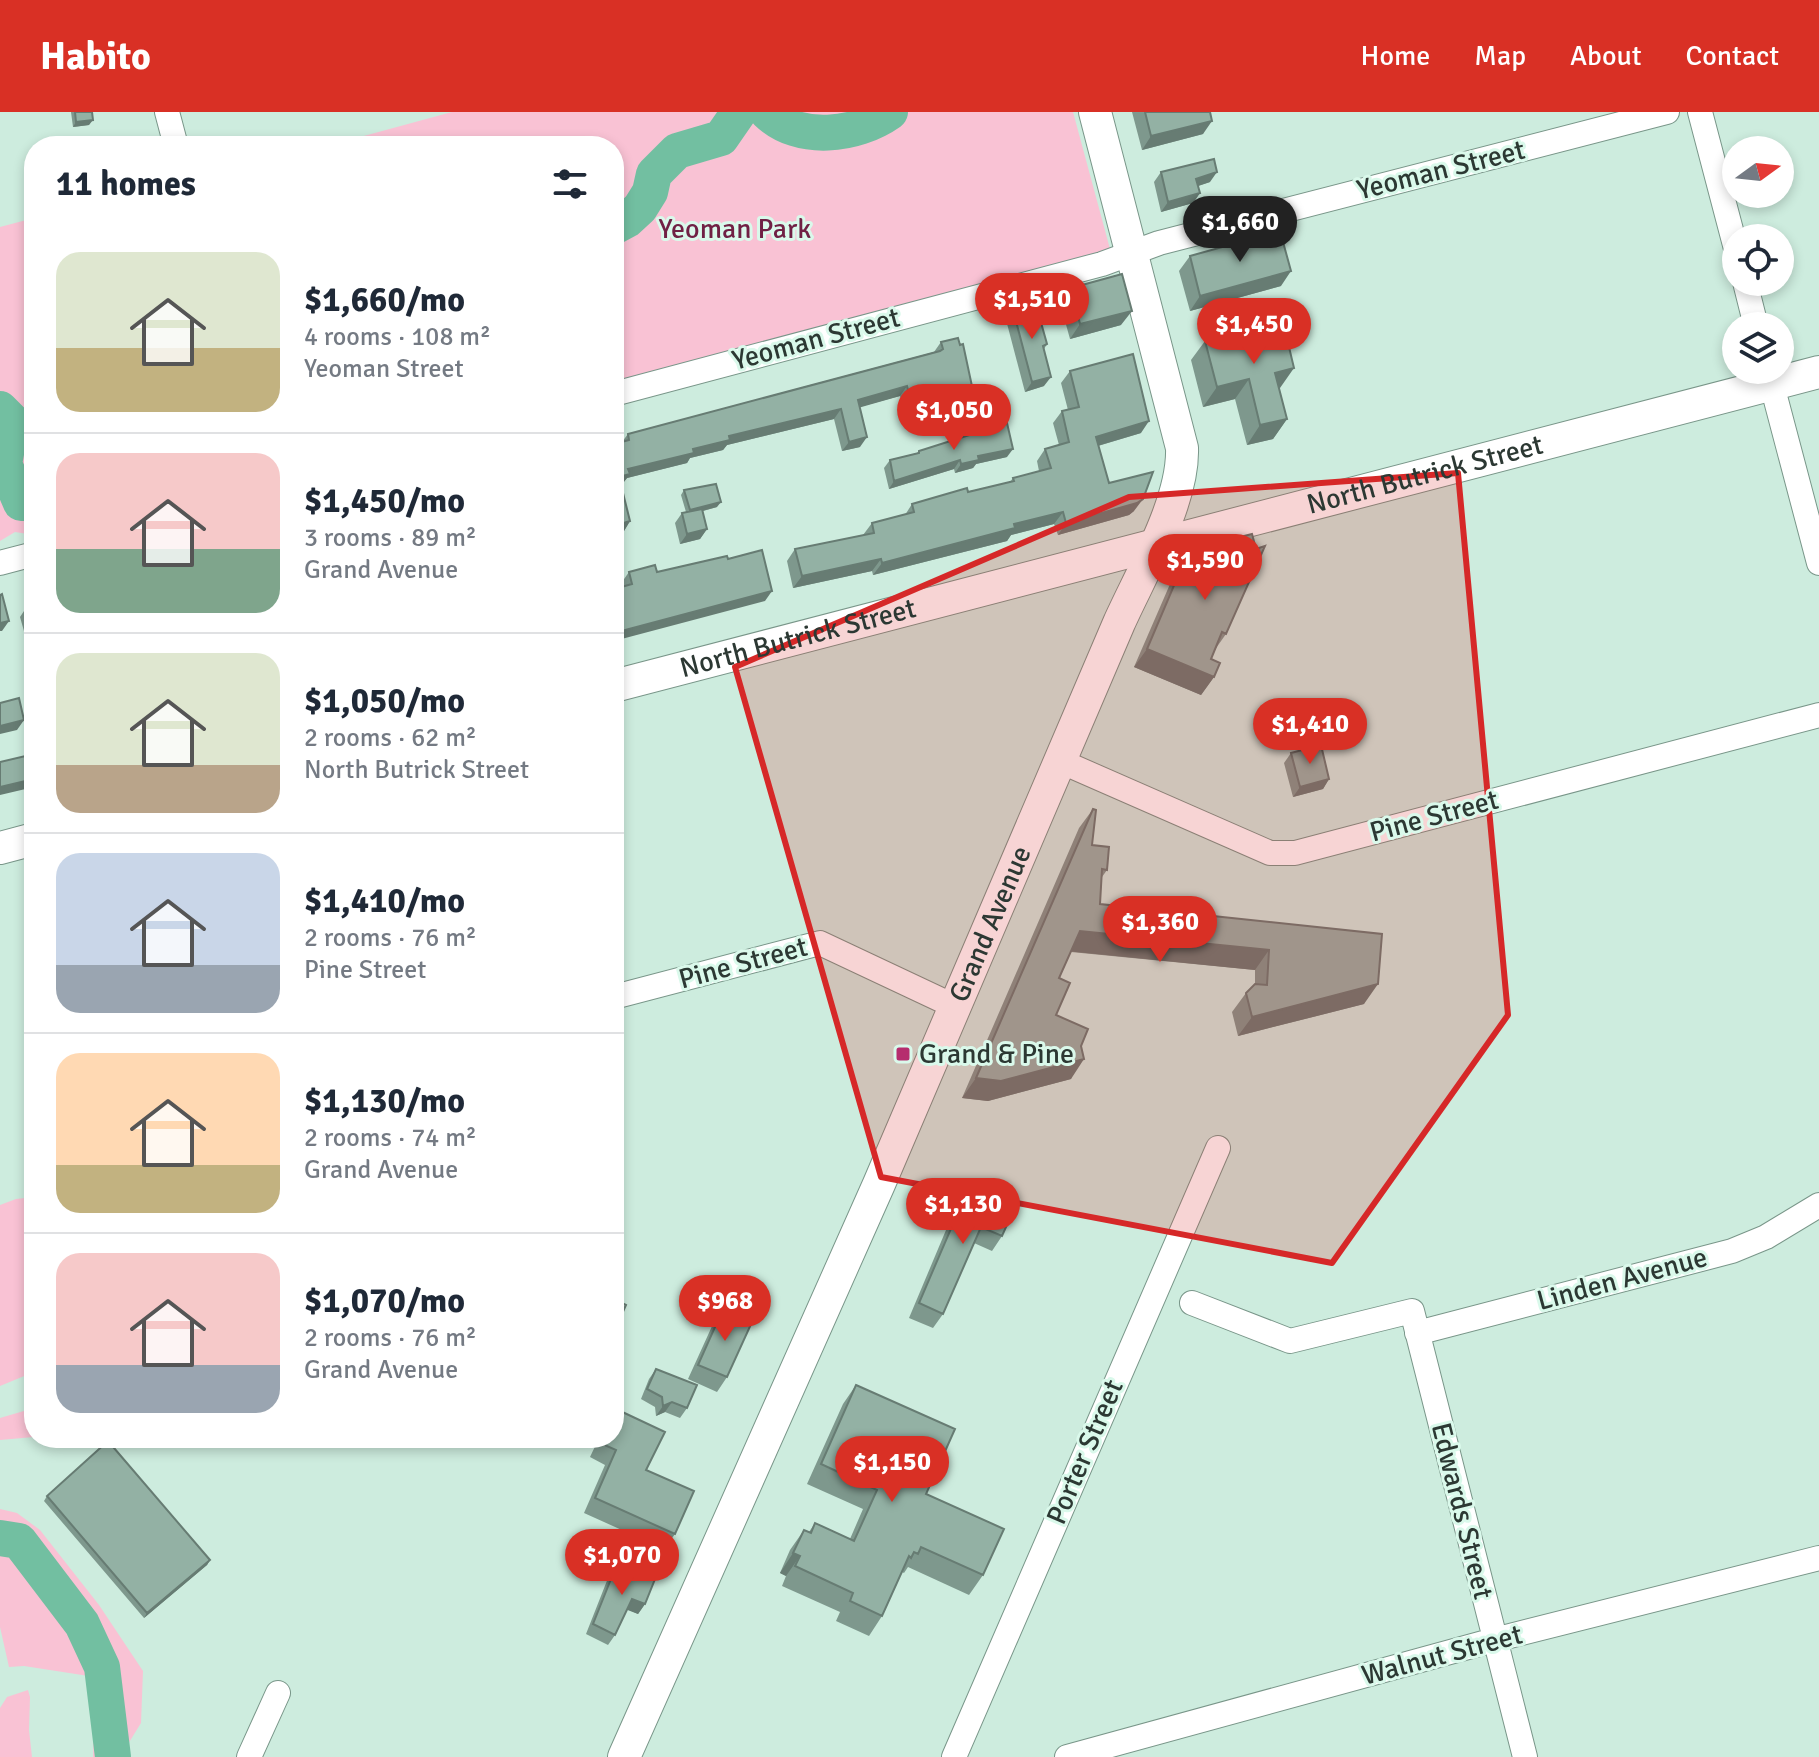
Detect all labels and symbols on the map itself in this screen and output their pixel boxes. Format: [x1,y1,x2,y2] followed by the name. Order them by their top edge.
[1353,133,1529,207] street label: Yeoman Street
[1722,136,1794,208] north arrow
[1175,196,1305,264] pin: $1,660
[659,212,811,246] park label: Yeoman Park
[967,273,1097,341] pin: $1,510
[1189,298,1319,366] pin: $1,450
[729,300,904,378] street label: Yeoman Street
[889,384,1019,452] pin: $1,050
[1303,428,1547,522] street label: North Butrick Street
[1140,534,1270,602] pin: $1,590
[676,591,920,685] street label: North Butrick Street
[1245,698,1375,766] pin: $1,410
[1366,782,1502,849] street label: Pine Street
[942,841,1039,1007] street label: Grand Avenue
[1095,896,1225,964] pin: $1,360
[675,929,811,996] street label: Pine Street
[919,1037,1074,1071] place label: Grand & Pine
[894,1045,912,1063] marker: Grand & Pine
[898,1178,1028,1246] pin: $1,130
[1533,1240,1711,1318] street label: Linden Avenue
[678,1275,772,1343] pin: $968
[1039,1375,1131,1529] street label: Porter Street
[1424,1419,1500,1603] street label: Edwards Street
[827,1436,957,1504] pin: $1,150
[557,1529,687,1597] pin: $1,070
[1358,1617,1526,1693] street label: Walnut Street

